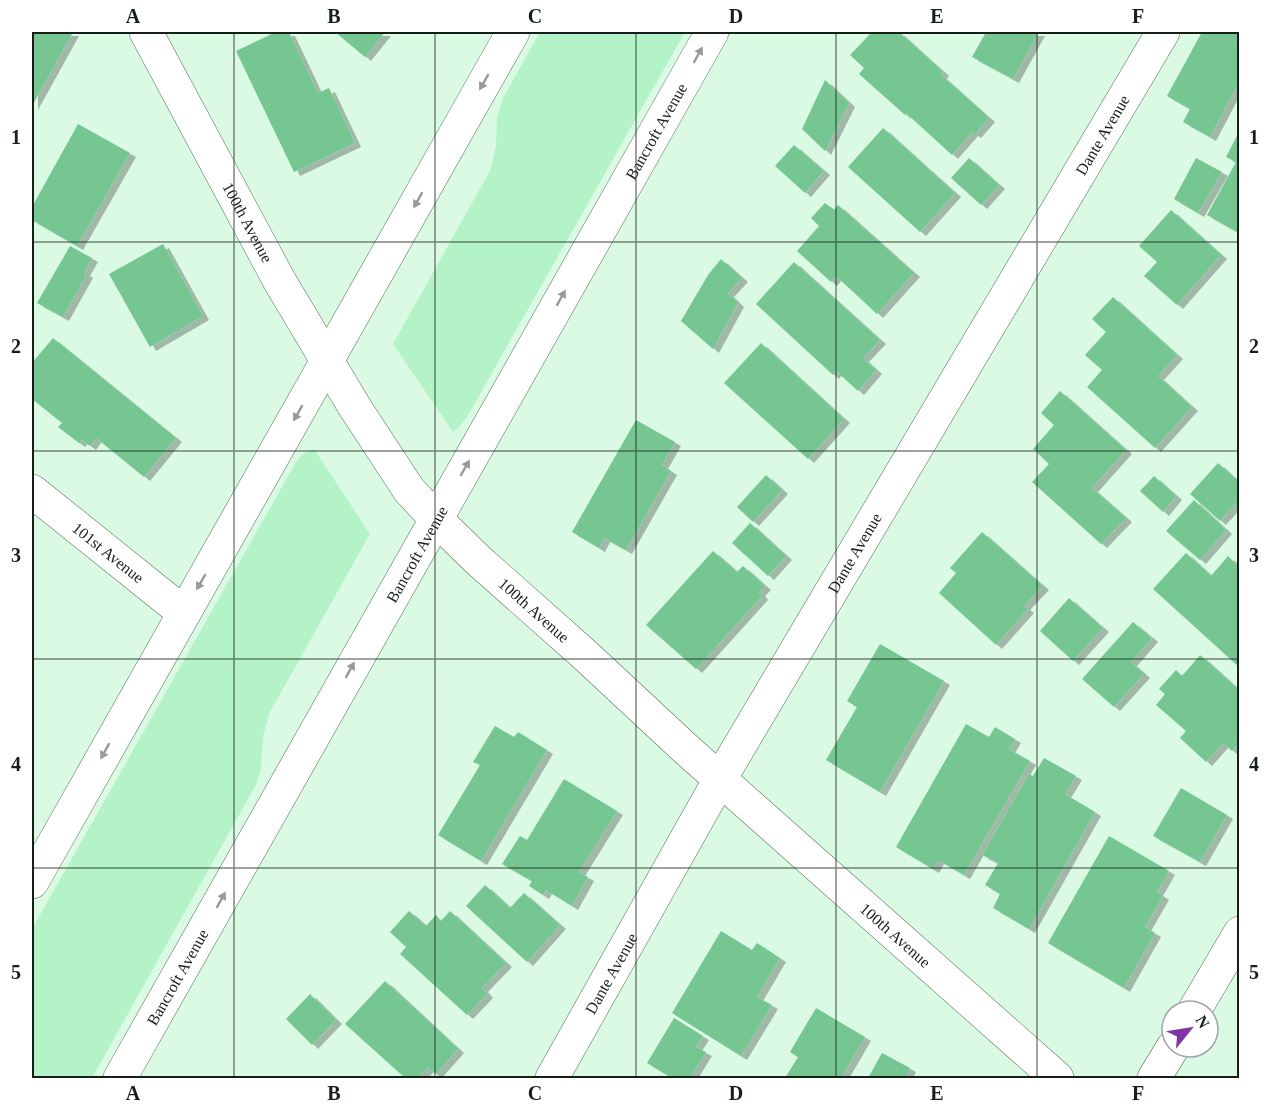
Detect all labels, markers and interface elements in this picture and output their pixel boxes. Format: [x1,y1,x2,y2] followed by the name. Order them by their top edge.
[126,5,141,27] text: A
[327,5,341,27] text: B
[528,5,542,27] text: C
[729,5,743,27] text: D
[930,5,944,27] text: E
[1132,5,1144,27] text: F
[693,46,703,63] one-way arrow
[479,74,489,91] one-way arrow
[622,80,690,182] street label: Bancroft Avenue
[1072,92,1132,178] street label: Dante Avenue
[11,126,21,148] text: 1
[1249,126,1259,148] text: 1
[220,179,276,265] street label: 100th Avenue
[413,192,423,209] one-way arrow
[556,289,566,306] one-way arrow
[11,335,21,357] text: 2
[1249,335,1259,357] text: 2
[293,404,303,421] one-way arrow
[460,459,470,476] one-way arrow
[383,503,450,605] street label: Bancroft Avenue
[824,510,884,596] street label: Dante Avenue
[69,519,147,586] street label: 101st Avenue
[11,544,21,566] text: 3
[1249,544,1259,566] text: 3
[196,574,206,591] one-way arrow
[496,574,573,646] street label: 100th Avenue
[345,661,355,678] one-way arrow
[100,743,110,760] one-way arrow
[11,753,21,775] text: 4
[1249,753,1259,775] text: 4
[216,891,226,908] one-way arrow
[857,899,934,971] street label: 100th Avenue
[143,926,211,1028] street label: Bancroft Avenue
[581,930,640,1017] street label: Dante Avenue
[11,961,21,983] text: 5
[1249,961,1259,983] text: 5
[1160,999,1220,1059] north arrow
[1192,1012,1213,1031] text: N
[126,1082,141,1104] text: A
[327,1082,341,1104] text: B
[528,1082,542,1104] text: C
[729,1082,743,1104] text: D
[930,1082,944,1104] text: E
[1132,1082,1144,1104] text: F

